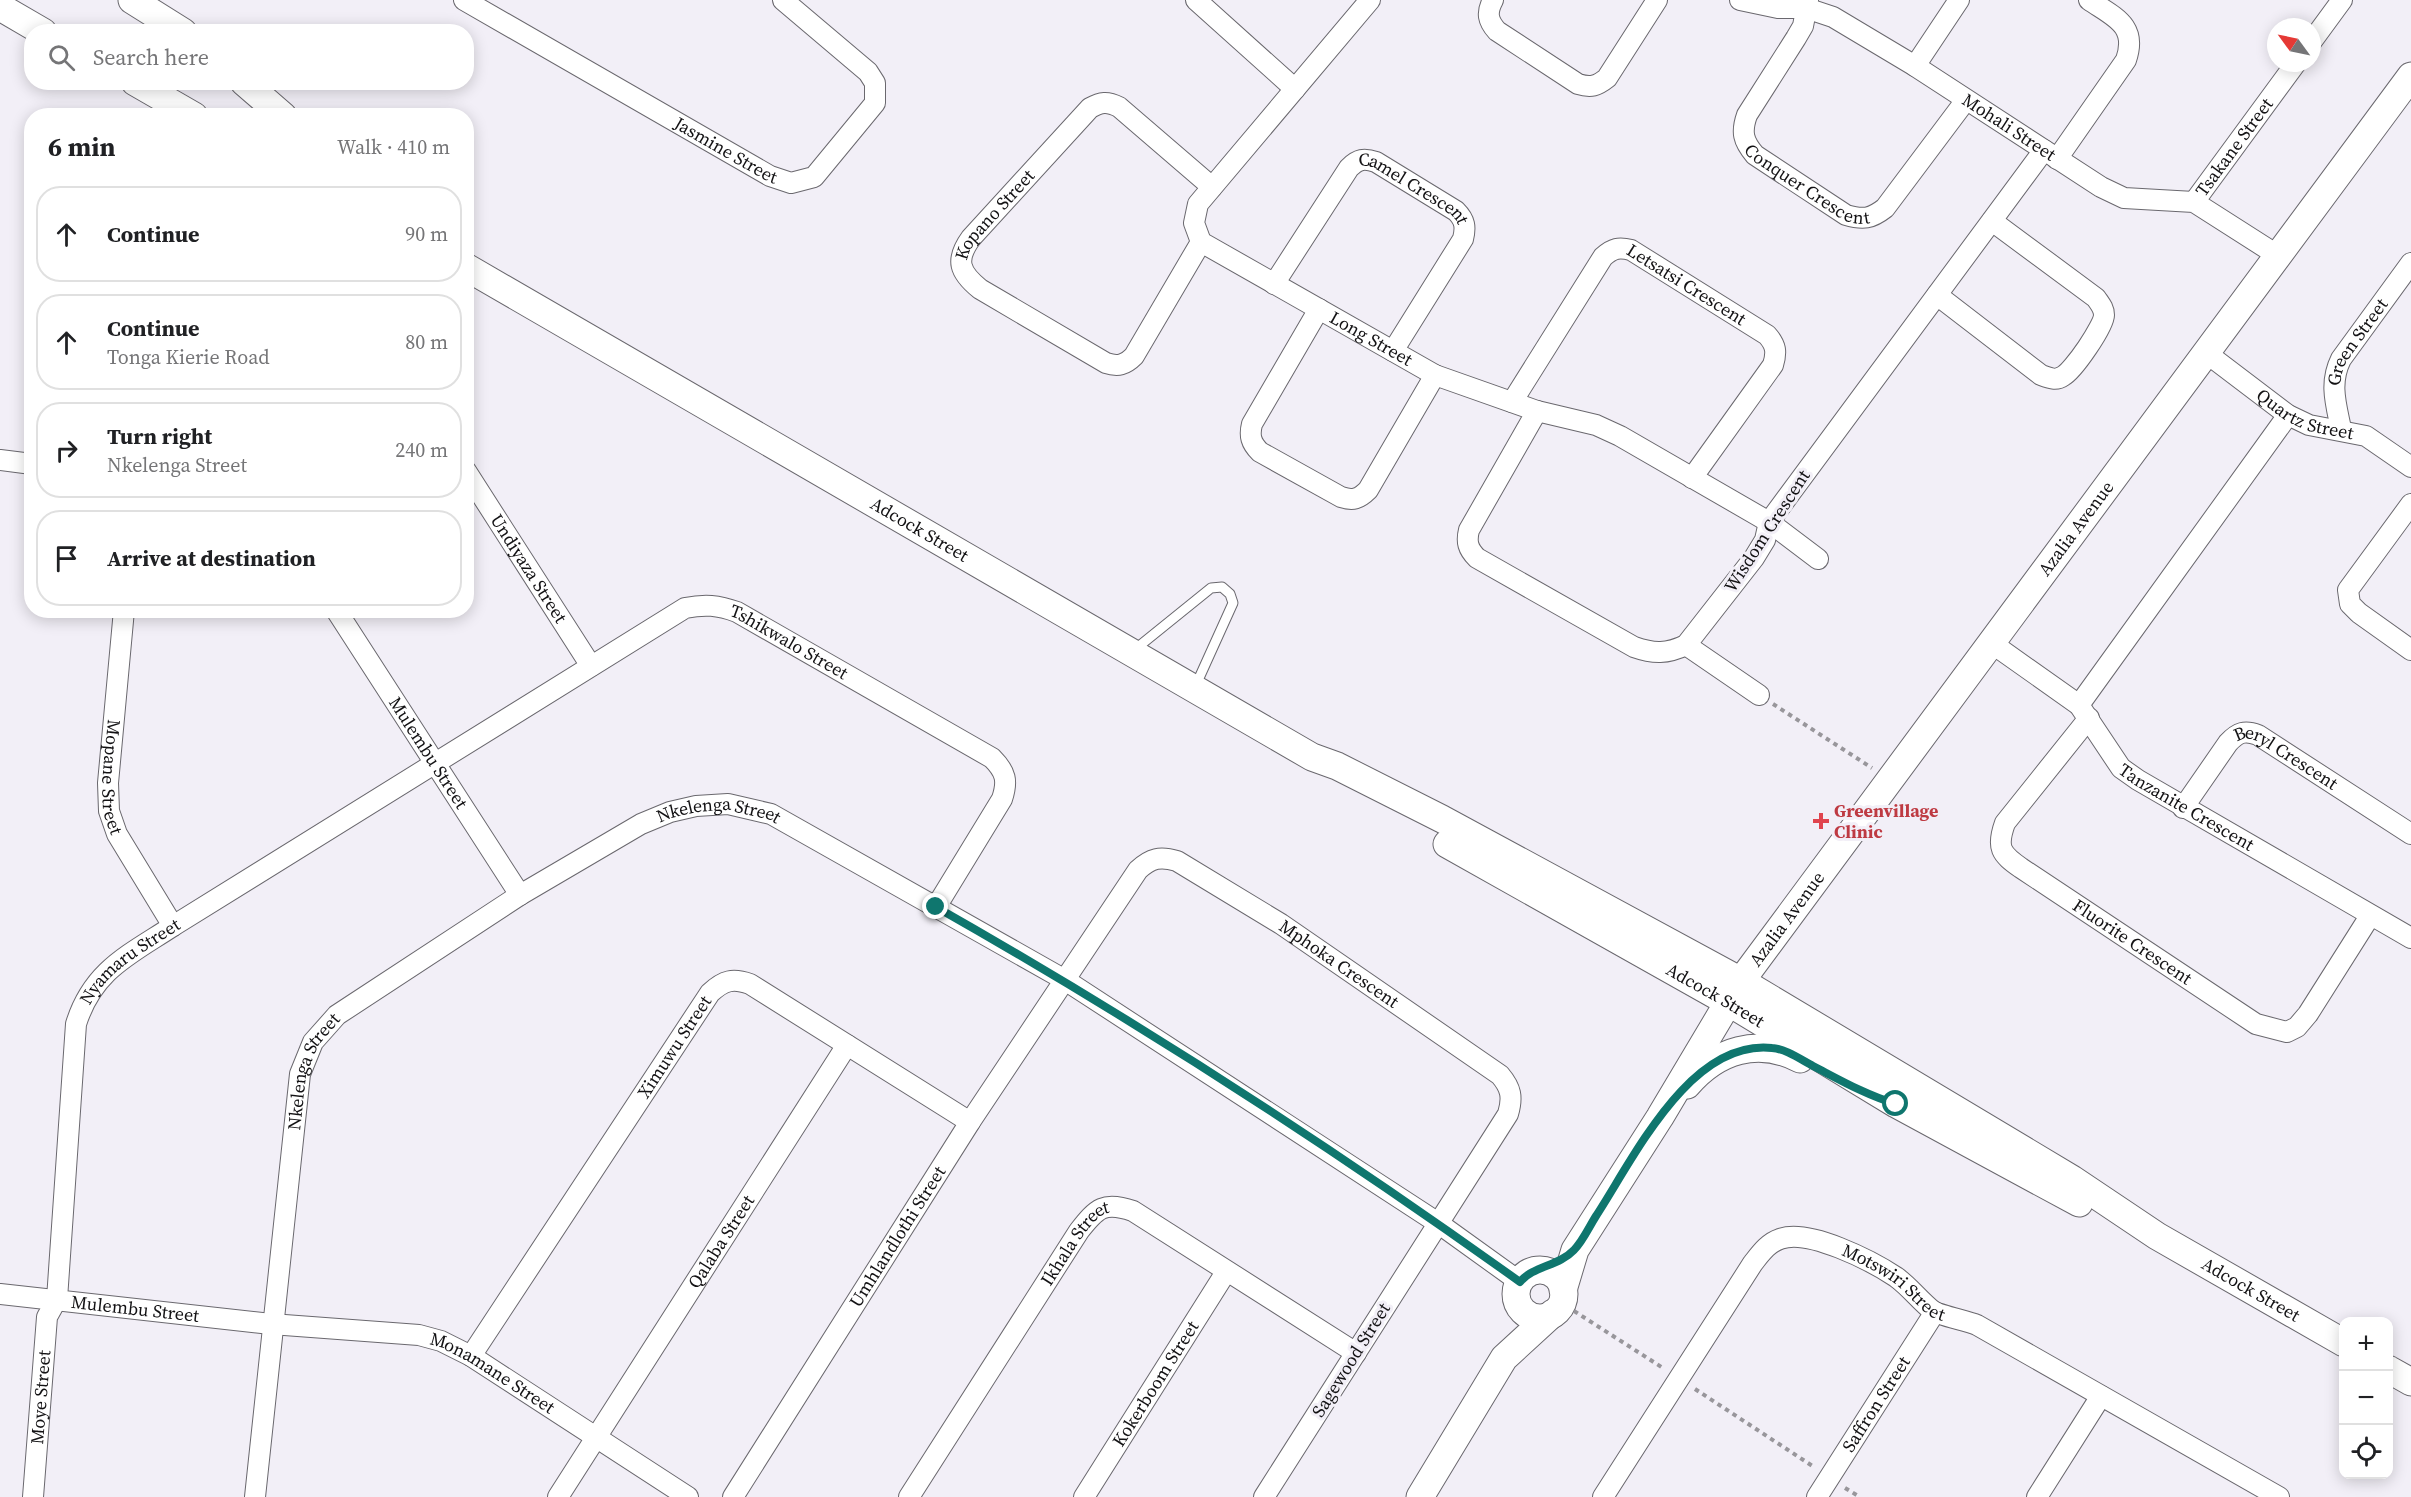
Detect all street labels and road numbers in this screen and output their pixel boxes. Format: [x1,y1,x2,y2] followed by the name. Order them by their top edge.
[1958,87,2061,167] street label: Mohali Street
[2189,92,2279,201] street label: Tsakane Street
[669,110,781,190] street label: Jasmine Street
[1739,138,1872,230] street label: Conquer Crescent
[1358,147,1476,228] street label: Camel Crescent
[948,164,1040,263] street label: Kopano Street
[1622,237,1751,331] street label: Letsatsi Crescent
[2321,293,2393,387] street label: Green Street
[1325,305,1417,372] street label: Long Street
[2251,382,2356,445] street label: Quartz Street
[1718,465,1816,597] street label: Wisdom Crescent
[2032,475,2119,581] street label: Azalia Avenue
[866,491,974,568] street label: Adcock Street
[485,509,573,628] street label: Undiyaza Street
[727,598,853,685] street label: Tshikwalo Street
[383,692,474,813] street label: Mulembu Street
[96,718,129,838] street label: Mopane Street
[2229,719,2343,796] street label: Beryl Crescent
[2114,757,2259,857] street label: Tanzanite Crescent
[652,791,786,829] street label: Nkelenga Street
[1743,866,1830,971] street label: Azalia Avenue
[2068,893,2197,990] street label: Fluorite Crescent
[73,912,185,1009] street label: Nyamaru Street
[1274,913,1404,1014] street label: Mphoka Crescent
[1662,957,1769,1033] street label: Adcock Street
[631,990,717,1103] street label: Ximuwu Street
[281,1007,345,1131] street label: Nkelenga Street
[843,1161,951,1312] street label: Umhlandlothi Street
[682,1190,760,1293] street label: Qalaba Street
[1034,1194,1112,1290] street label: Ikhala Street
[1838,1237,1948,1327] street label: Motswiri Street
[2197,1251,2305,1327] street label: Adcock Street
[70,1289,201,1328] street label: Mulembu Street
[1305,1298,1396,1422] street label: Sagewood Street
[1106,1315,1204,1451] street label: Kokerboom Street
[427,1326,560,1419] street label: Monamane Street
[24,1349,56,1445] street label: Moye Street
[1836,1351,1916,1457] street label: Saffron Street

